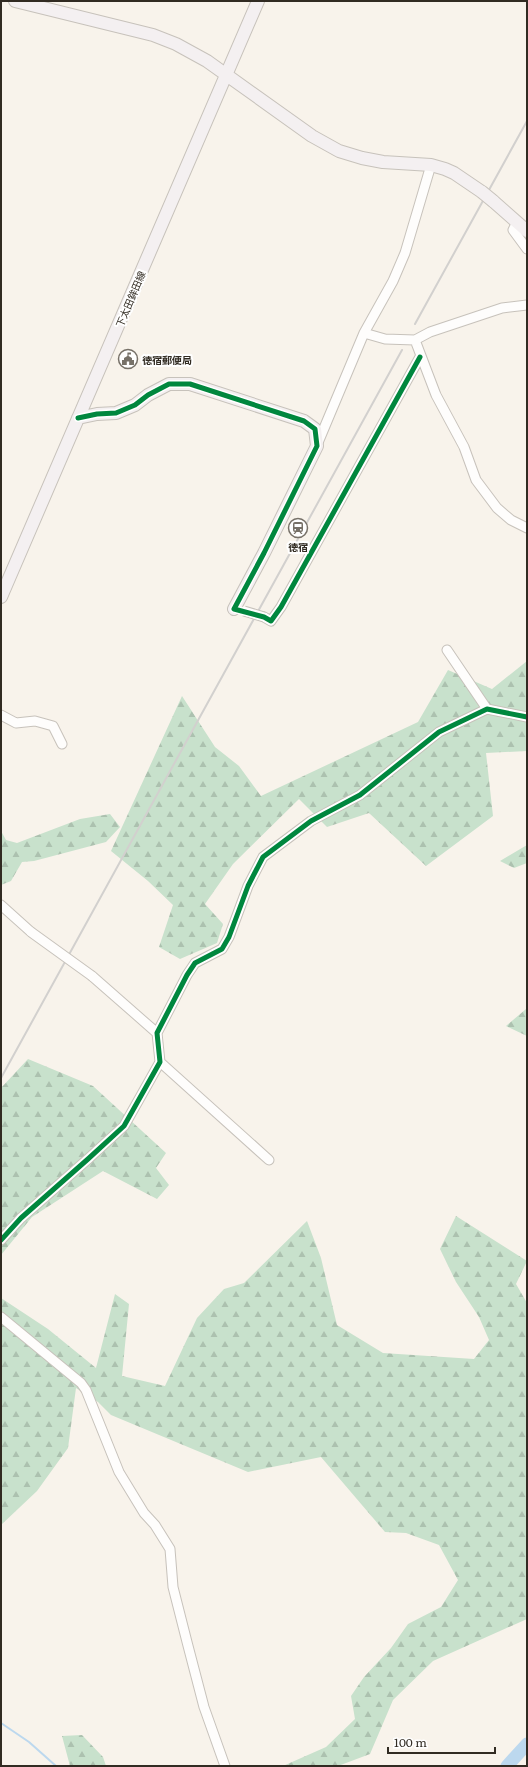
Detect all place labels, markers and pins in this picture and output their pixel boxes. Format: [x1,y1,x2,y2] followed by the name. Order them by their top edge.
[117,348,139,370] public building icon: 徳宿郵便局
[142,352,192,367] place label: 徳宿郵便局
[287,517,309,539] station icon: 徳宿
[288,539,308,554] place label: 徳宿

